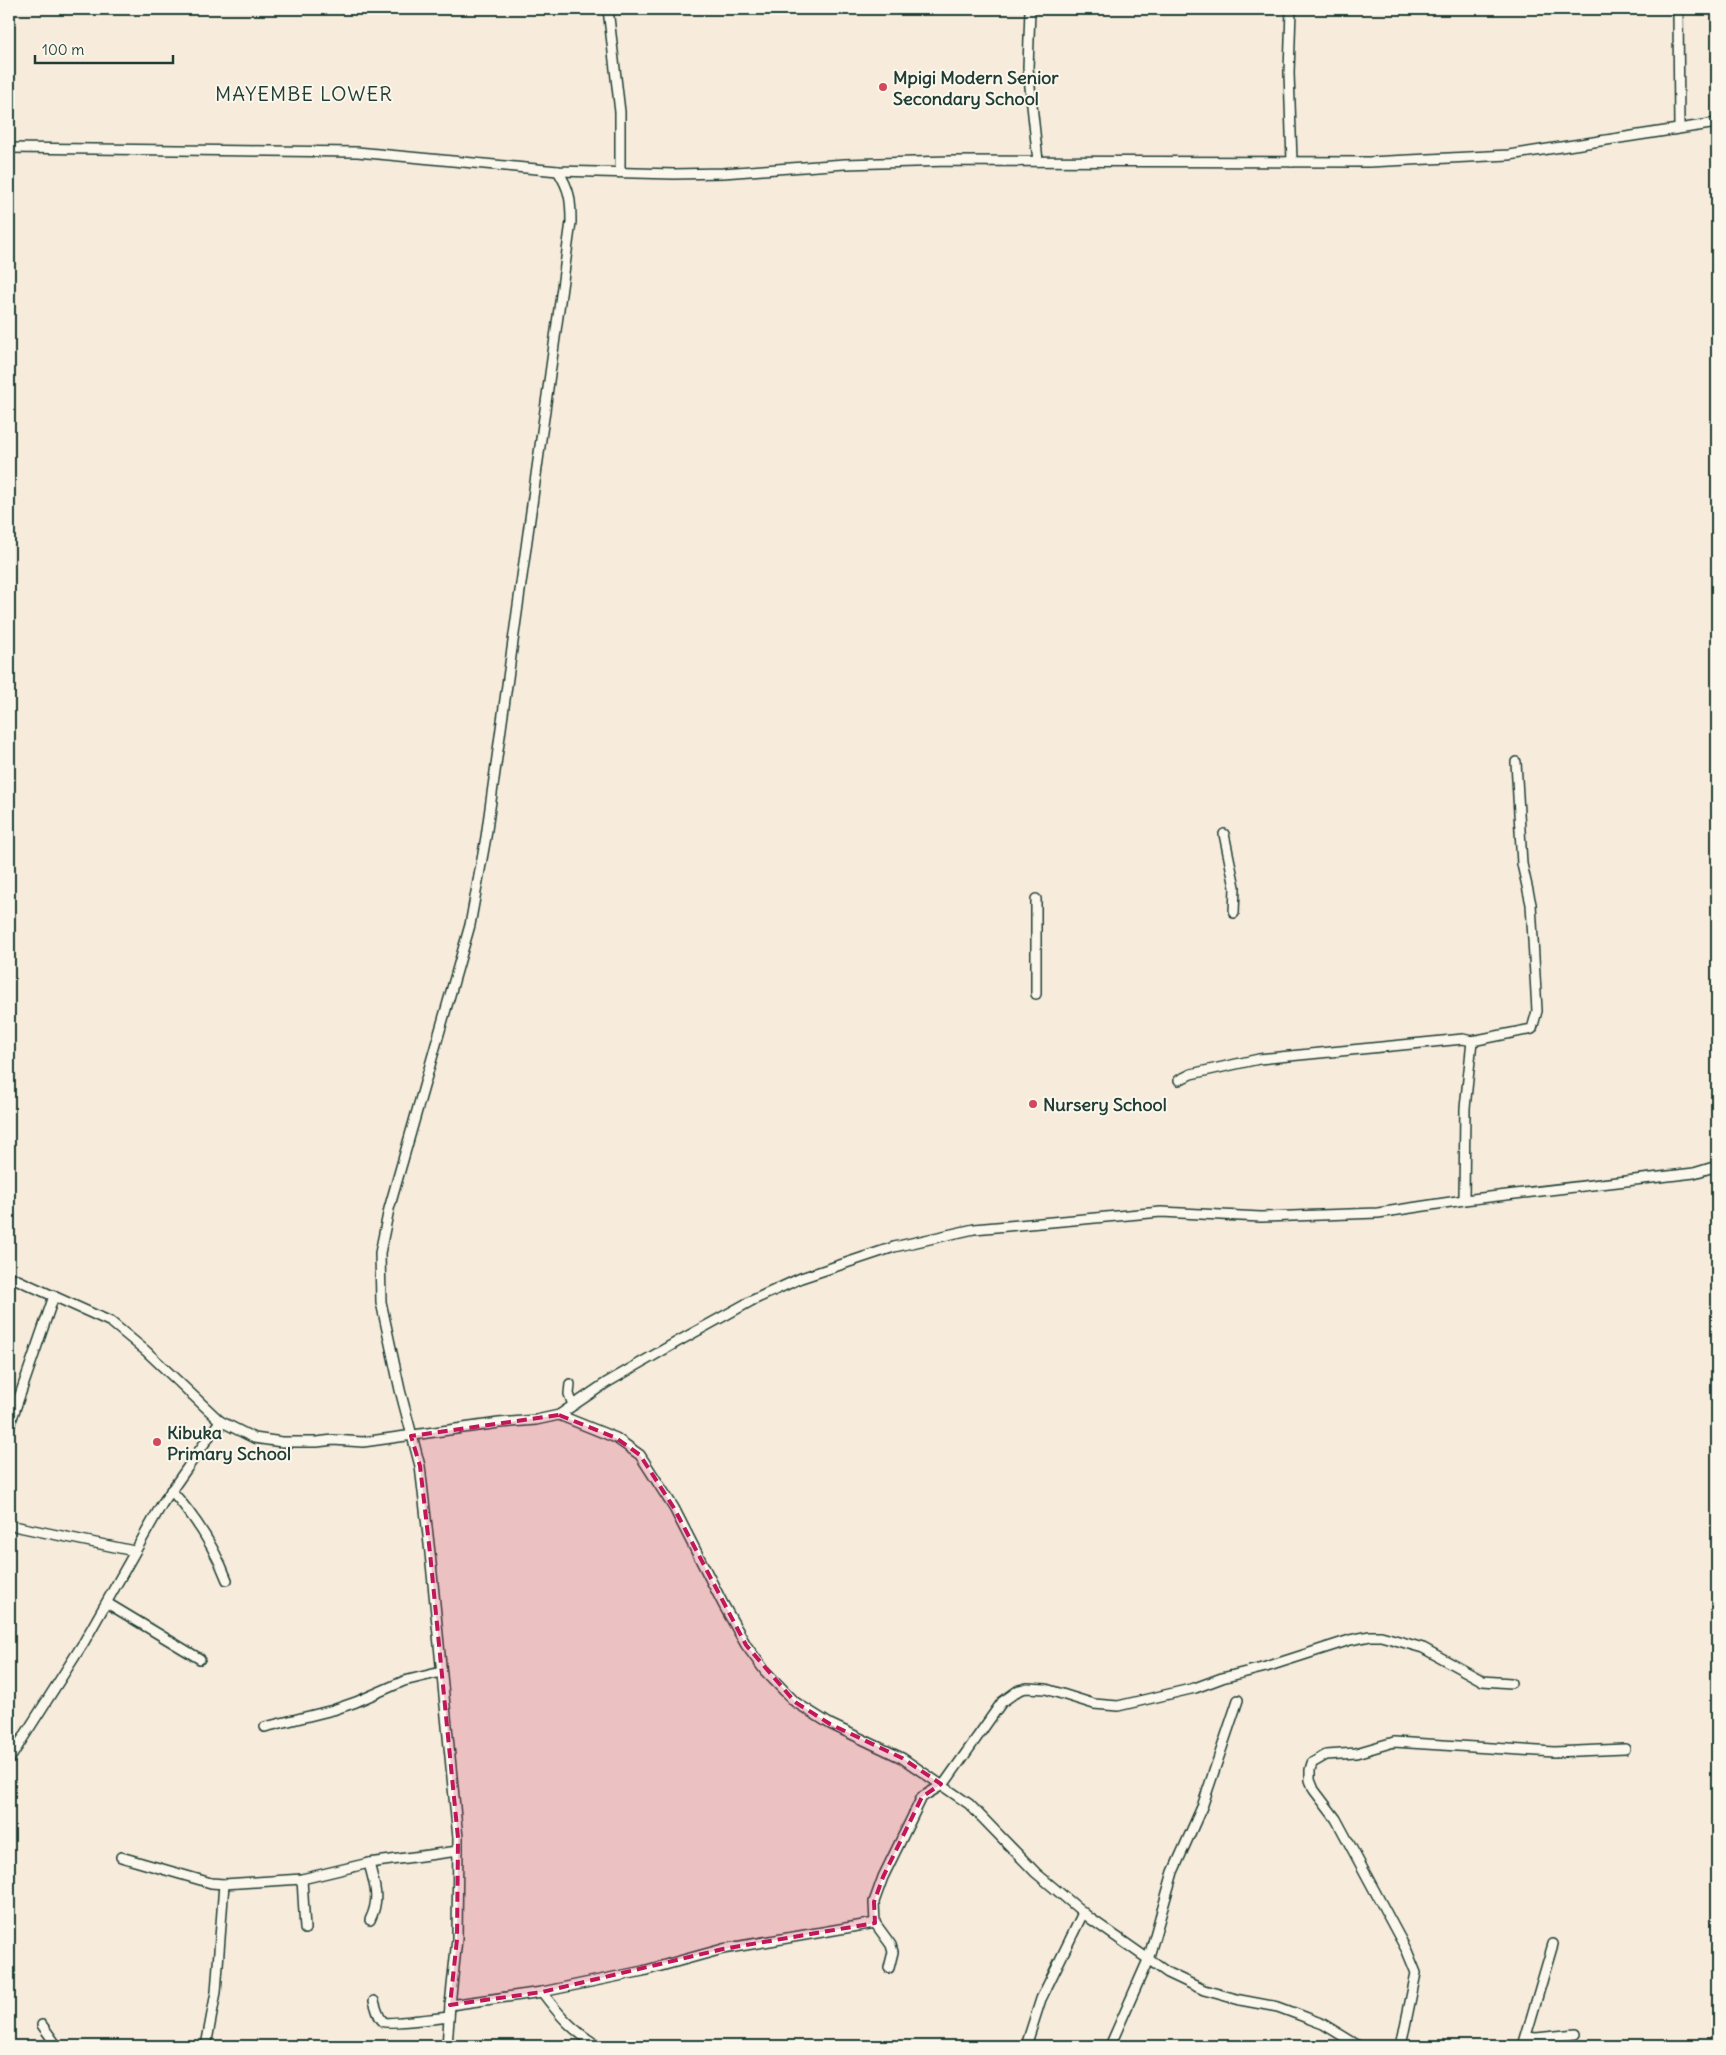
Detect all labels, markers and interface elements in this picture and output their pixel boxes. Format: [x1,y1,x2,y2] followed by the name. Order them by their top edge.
[35,32,172,64] scale bar
[42,40,84,59] text: 100 m
[893,66,1059,110] place label: Mpigi Modern Senior Secondary School
[215,81,393,106] district label: MAYEMBE LOWER
[877,81,889,93] marker: Mpigi Modern Senior Secondary School
[1043,1093,1167,1116] place label: Nursery School
[1027,1098,1039,1110] marker: Nursery School
[167,1421,291,1465] place label: Kibuka Primary School
[151,1436,163,1448] marker: Kibuka Primary School

